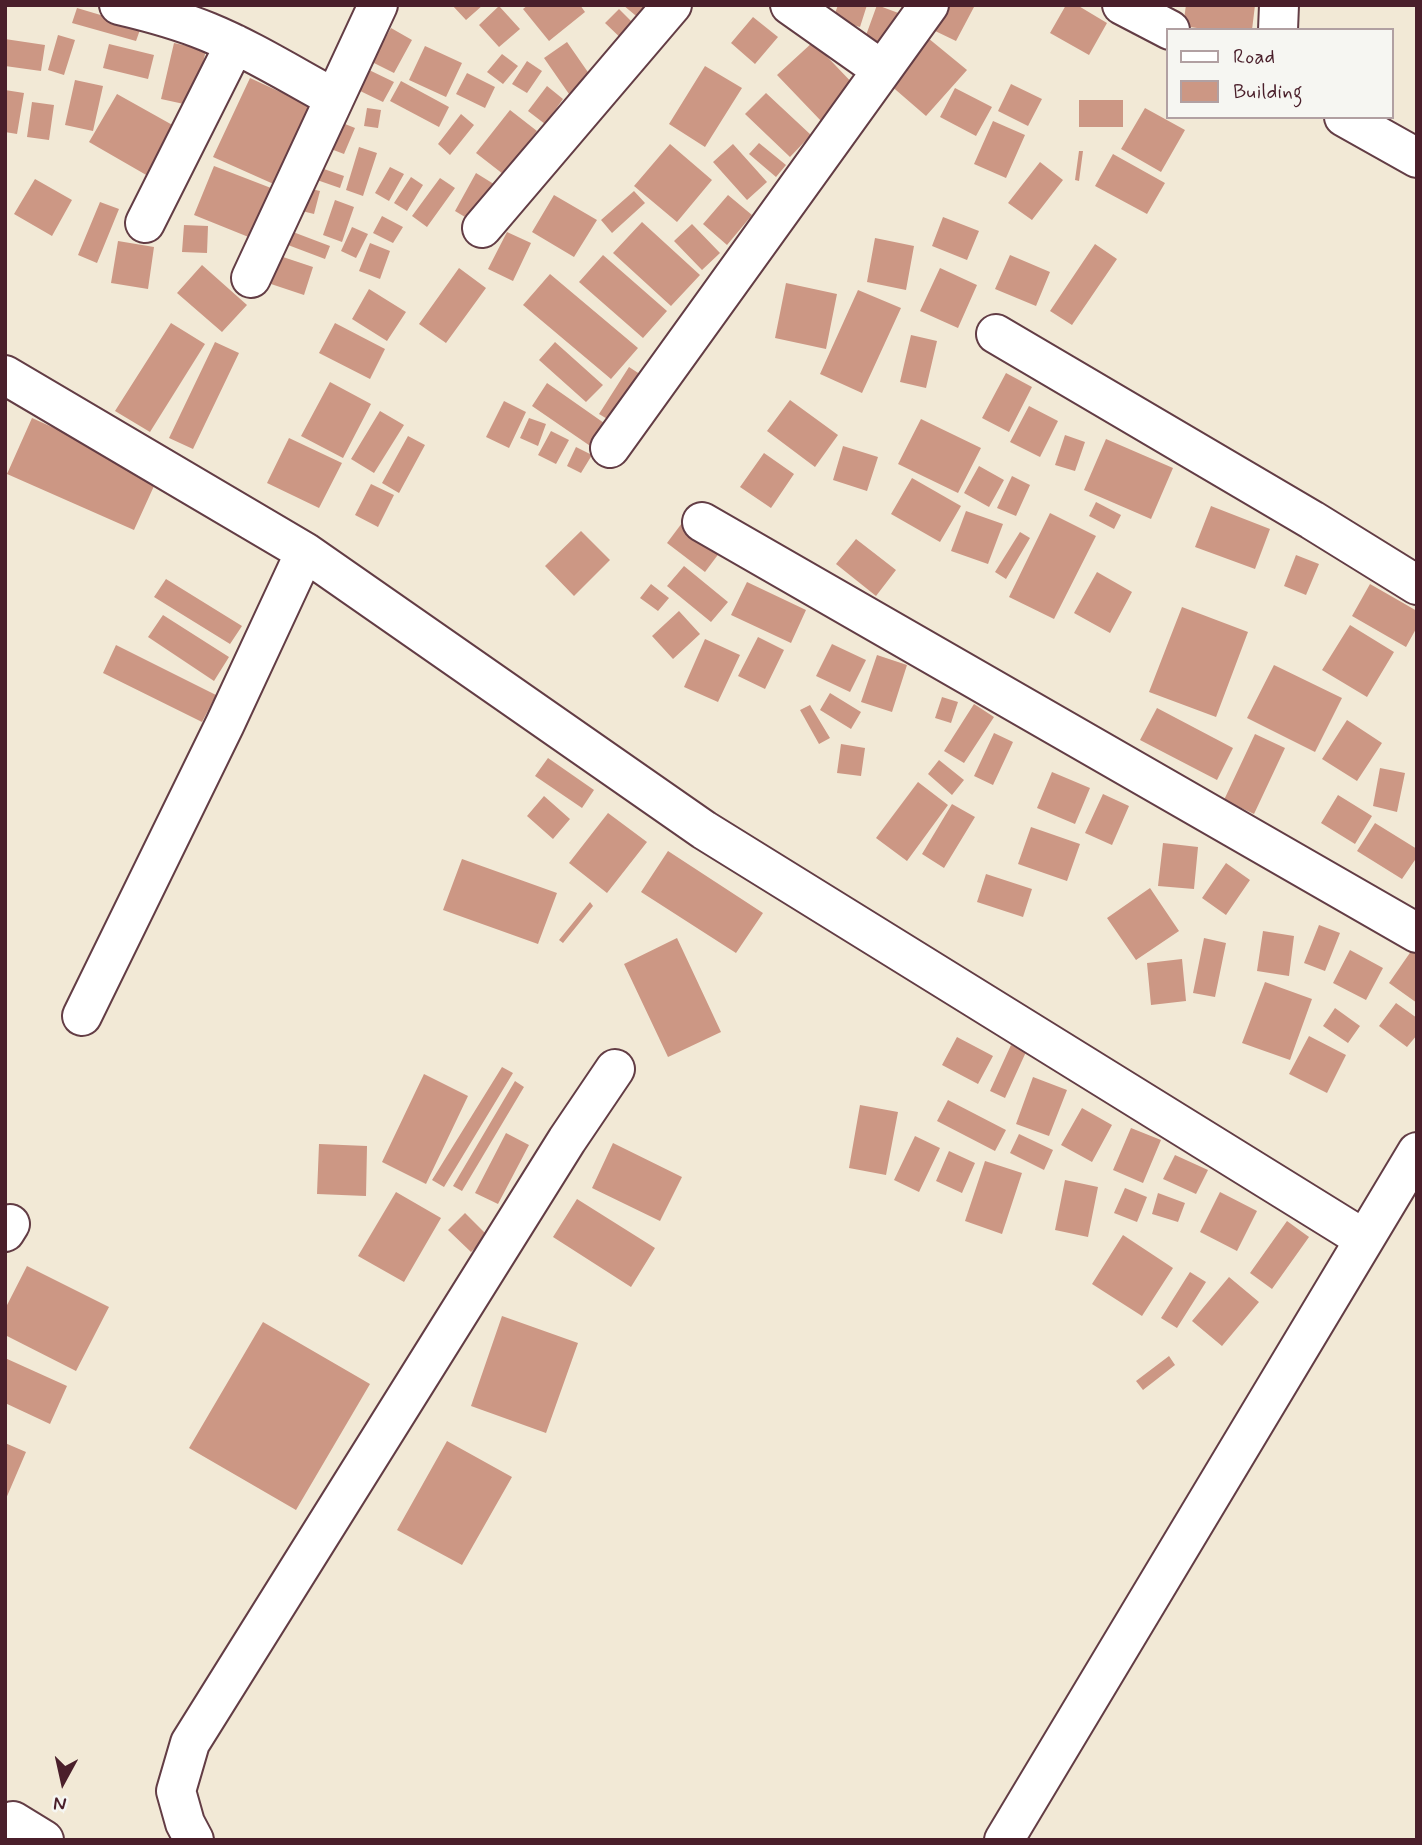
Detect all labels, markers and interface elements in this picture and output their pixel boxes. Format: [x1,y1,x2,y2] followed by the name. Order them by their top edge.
[1166,28,1394,119] legend
[1233,43,1275,71] text: Road
[1233,78,1303,106] text: Building
[28,1747,98,1817] north arrow
[52,1790,68,1817] text: N

